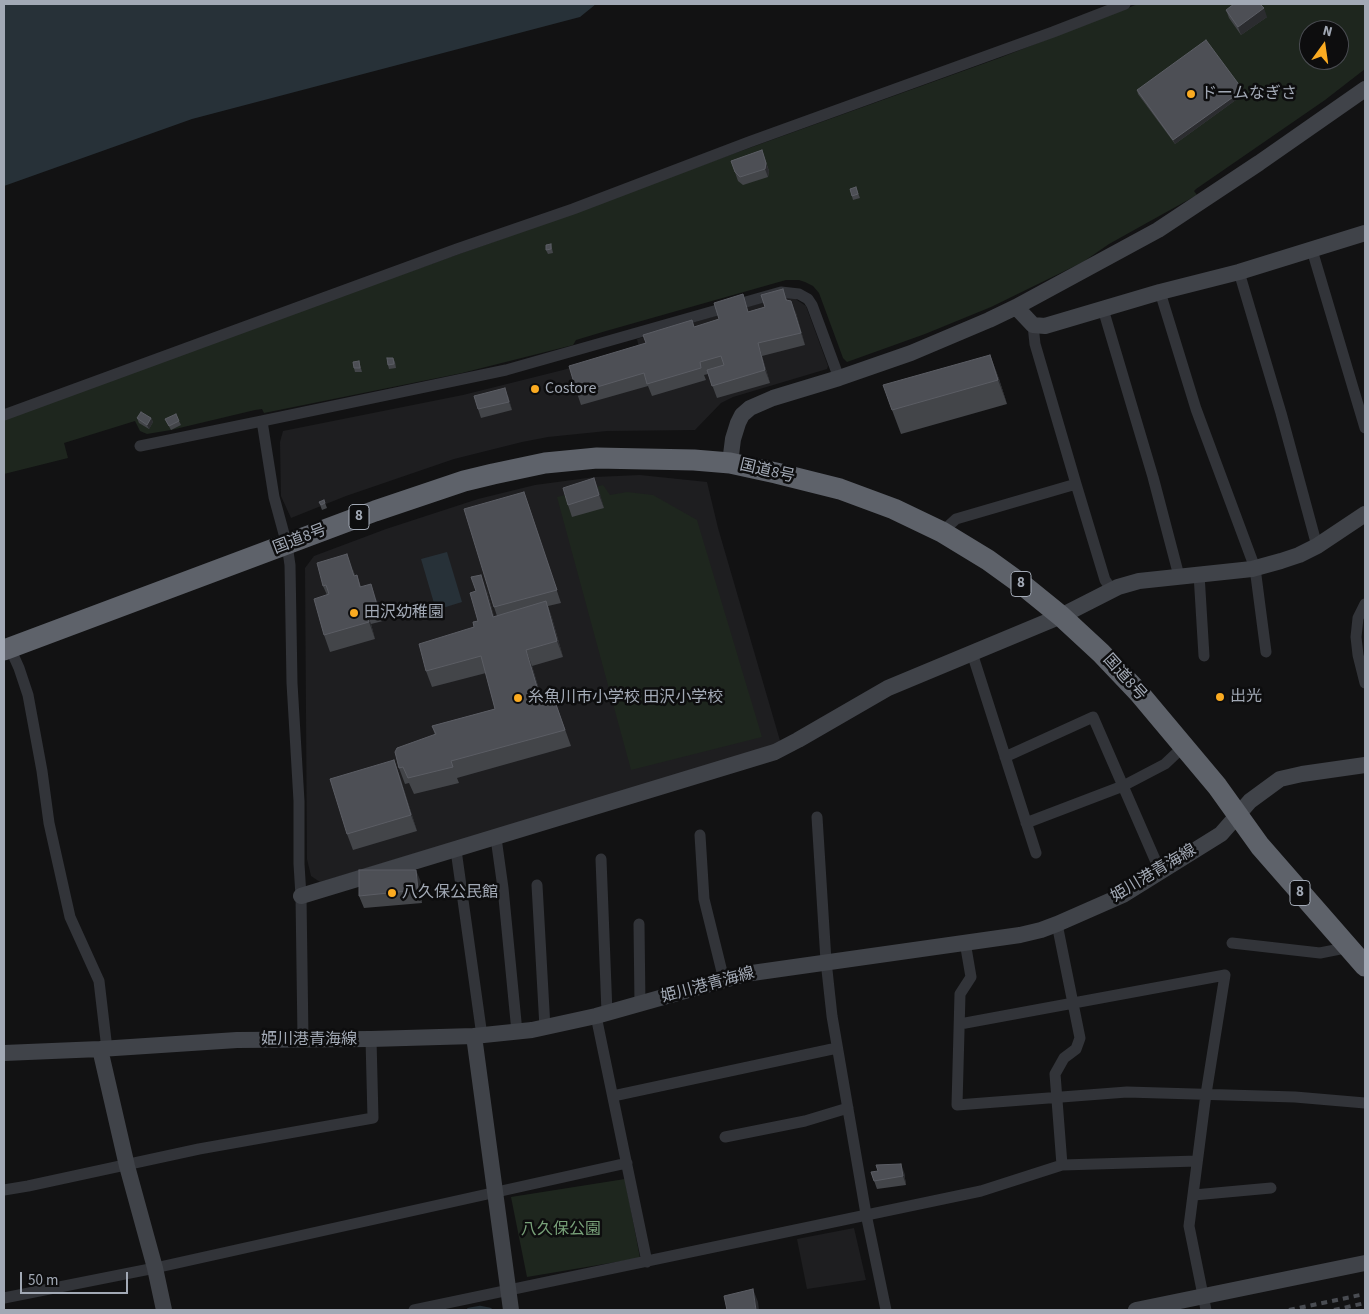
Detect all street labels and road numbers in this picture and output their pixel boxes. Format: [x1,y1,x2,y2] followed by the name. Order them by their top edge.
[738,456,796,488] street label: 国道8号
[349,504,369,530] road number: 8
[270,521,330,559] street label: 国道8号
[1011,572,1031,596] road number: 8
[1098,651,1150,705] street label: 国道8号
[1108,841,1200,907] street label: 姫川港青海線
[1290,880,1310,906] road number: 8
[659,964,757,1008] street label: 姫川港青海線
[261,1030,357,1050] street label: 姫川港青海線

